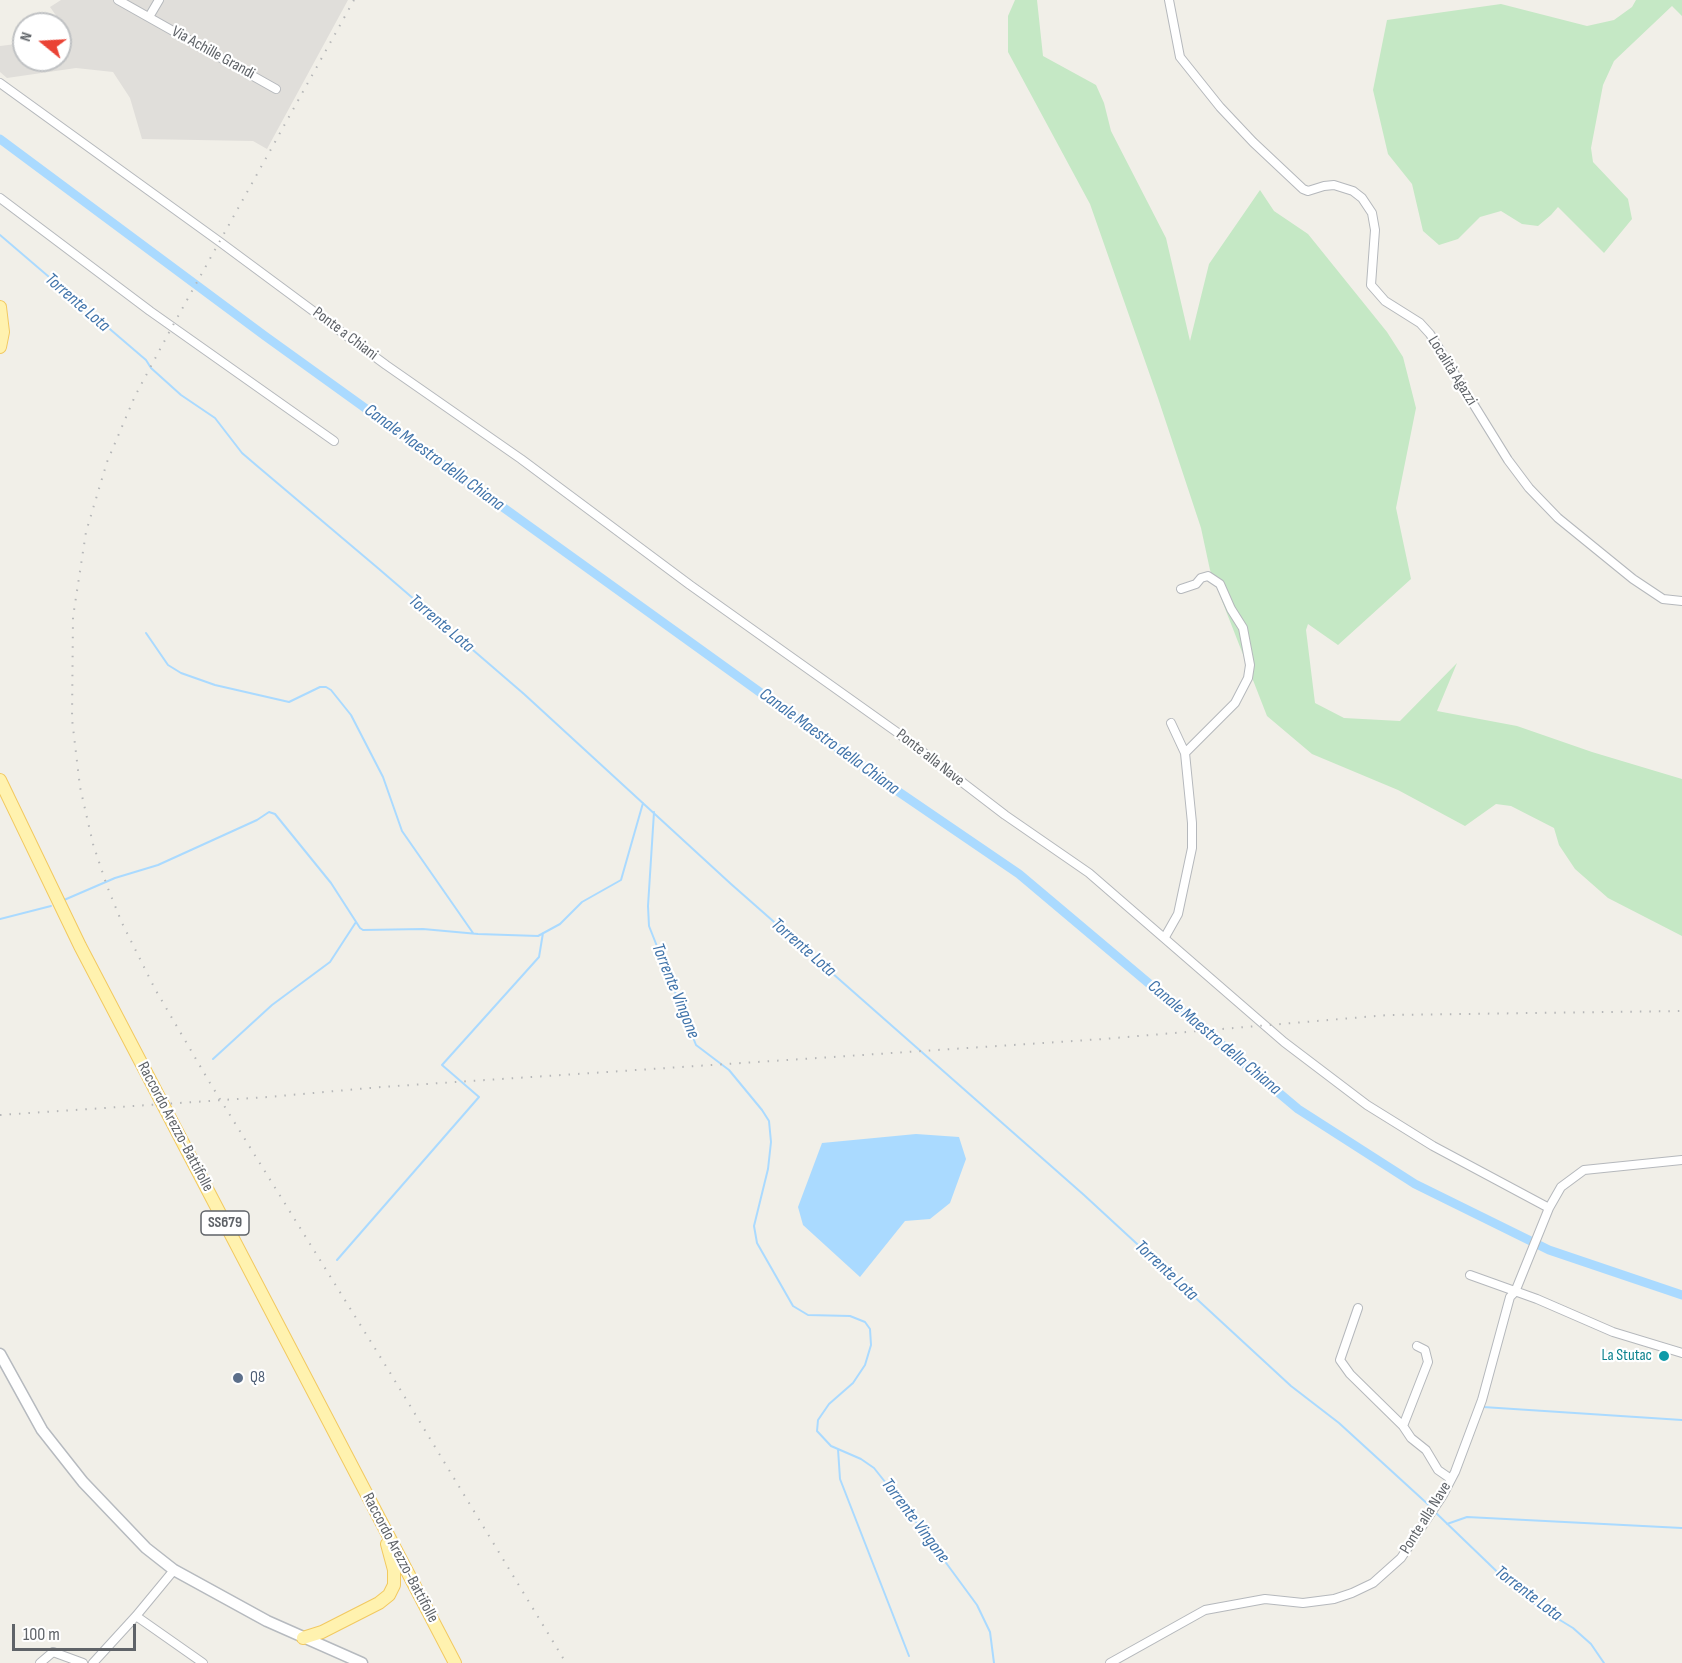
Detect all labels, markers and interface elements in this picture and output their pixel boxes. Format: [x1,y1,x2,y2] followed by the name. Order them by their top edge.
[12,12,72,72] north arrow
[168,22,258,84] street label: Via Achille Grandi
[16,30,37,44] text: N
[40,269,114,337] water label: Torrente Lota
[309,303,381,365] street label: Ponte a Chiani
[1423,333,1481,409] street label: Località Agazzi
[360,400,508,516] water label: Canale Maestro della Chiana
[404,590,478,658] water label: Torrente Lota
[755,684,903,800] water label: Canale Maestro della Chiana
[892,725,968,791] street label: Ponte alla Nave
[766,914,840,982] water label: Torrente Lota
[646,940,704,1042] water label: Torrente Vingone
[1143,976,1285,1100] water label: Canale Maestro della Chiana
[133,1059,217,1195] street label: Raccordo Arezzo-Battifolle
[201,1211,249,1235] road number: SS679
[1130,1236,1202,1306] water label: Torrente Lota
[1602,1346,1652,1366] place label: La Stutac
[1657,1349,1671,1363] marker: La Stutac
[250,1368,265,1388] place label: Q8
[231,1371,245,1385] marker: Q8
[876,1474,954,1568] water label: Torrente Vingone
[1396,1478,1456,1558] street label: Ponte alla Nave
[358,1490,442,1626] street label: Raccordo Arezzo-Battifolle
[1490,1562,1566,1626] water label: Torrente Lota
[15,1612,140,1650] scale bar
[23,1624,60,1645] text: 100 m

